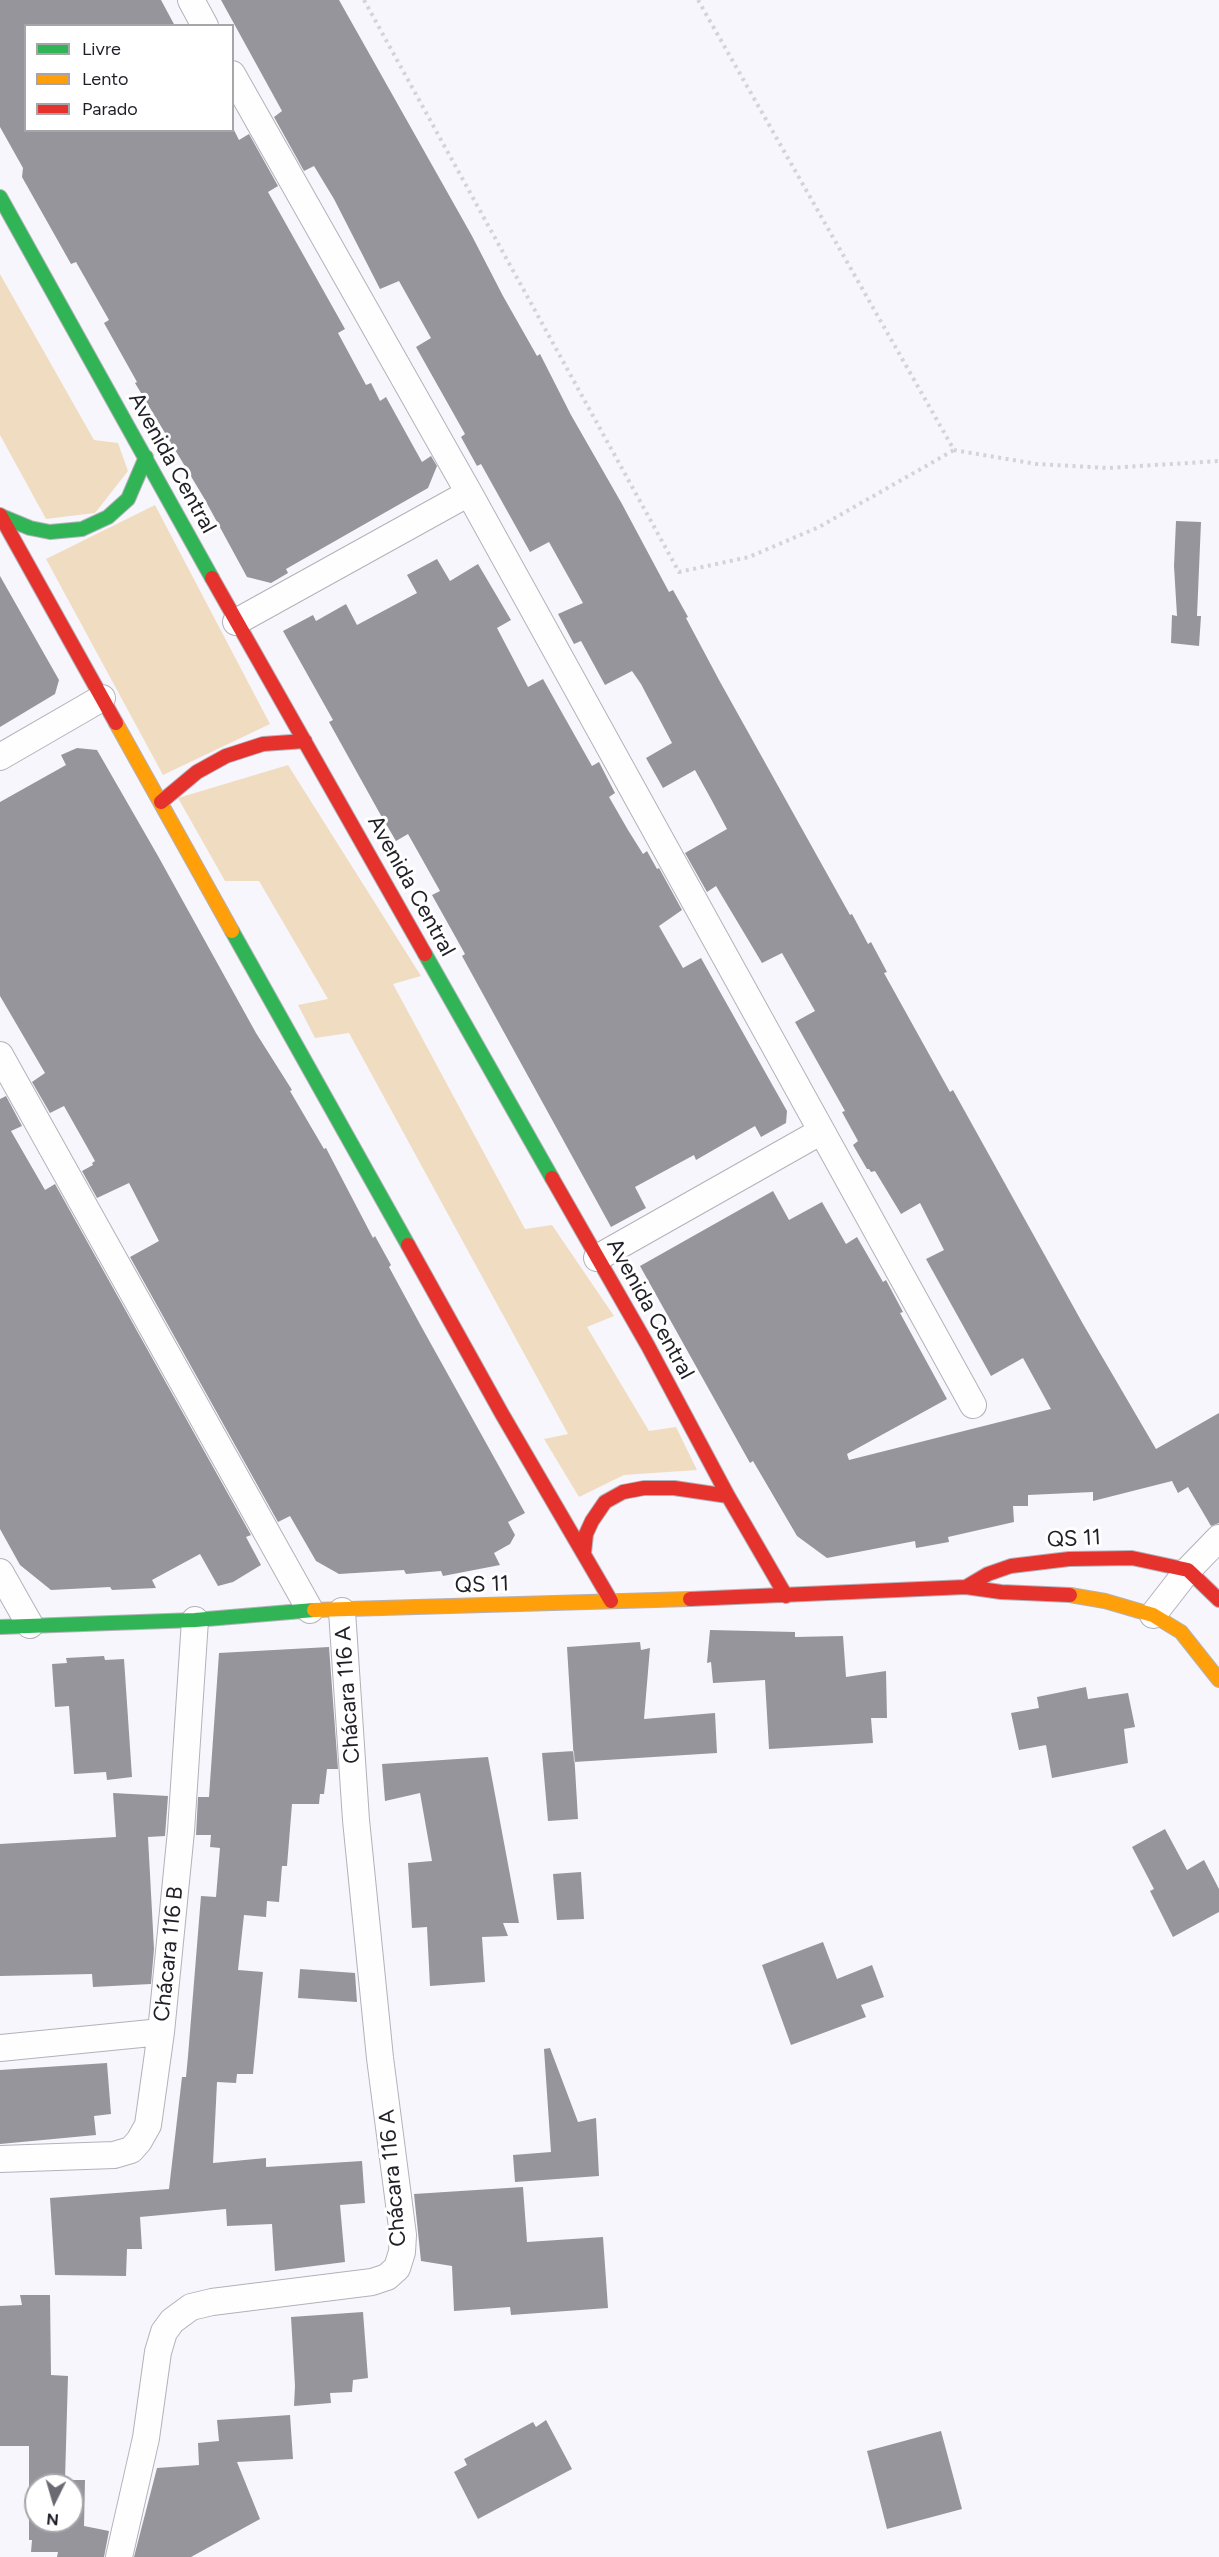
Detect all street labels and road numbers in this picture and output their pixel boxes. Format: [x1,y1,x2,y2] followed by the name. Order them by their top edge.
[122,388,222,538] street label: Avenida Central
[361,811,461,961] street label: Avenida Central
[600,1234,700,1384] street label: Avenida Central
[1046,1524,1102,1554] street label: QS 11
[454,1571,510,1599] street label: QS 11
[330,1625,366,1765] street label: Chácara 116 A
[149,1885,189,2023] street label: Chácara 116 B
[374,2108,412,2248] street label: Chácara 116 A

